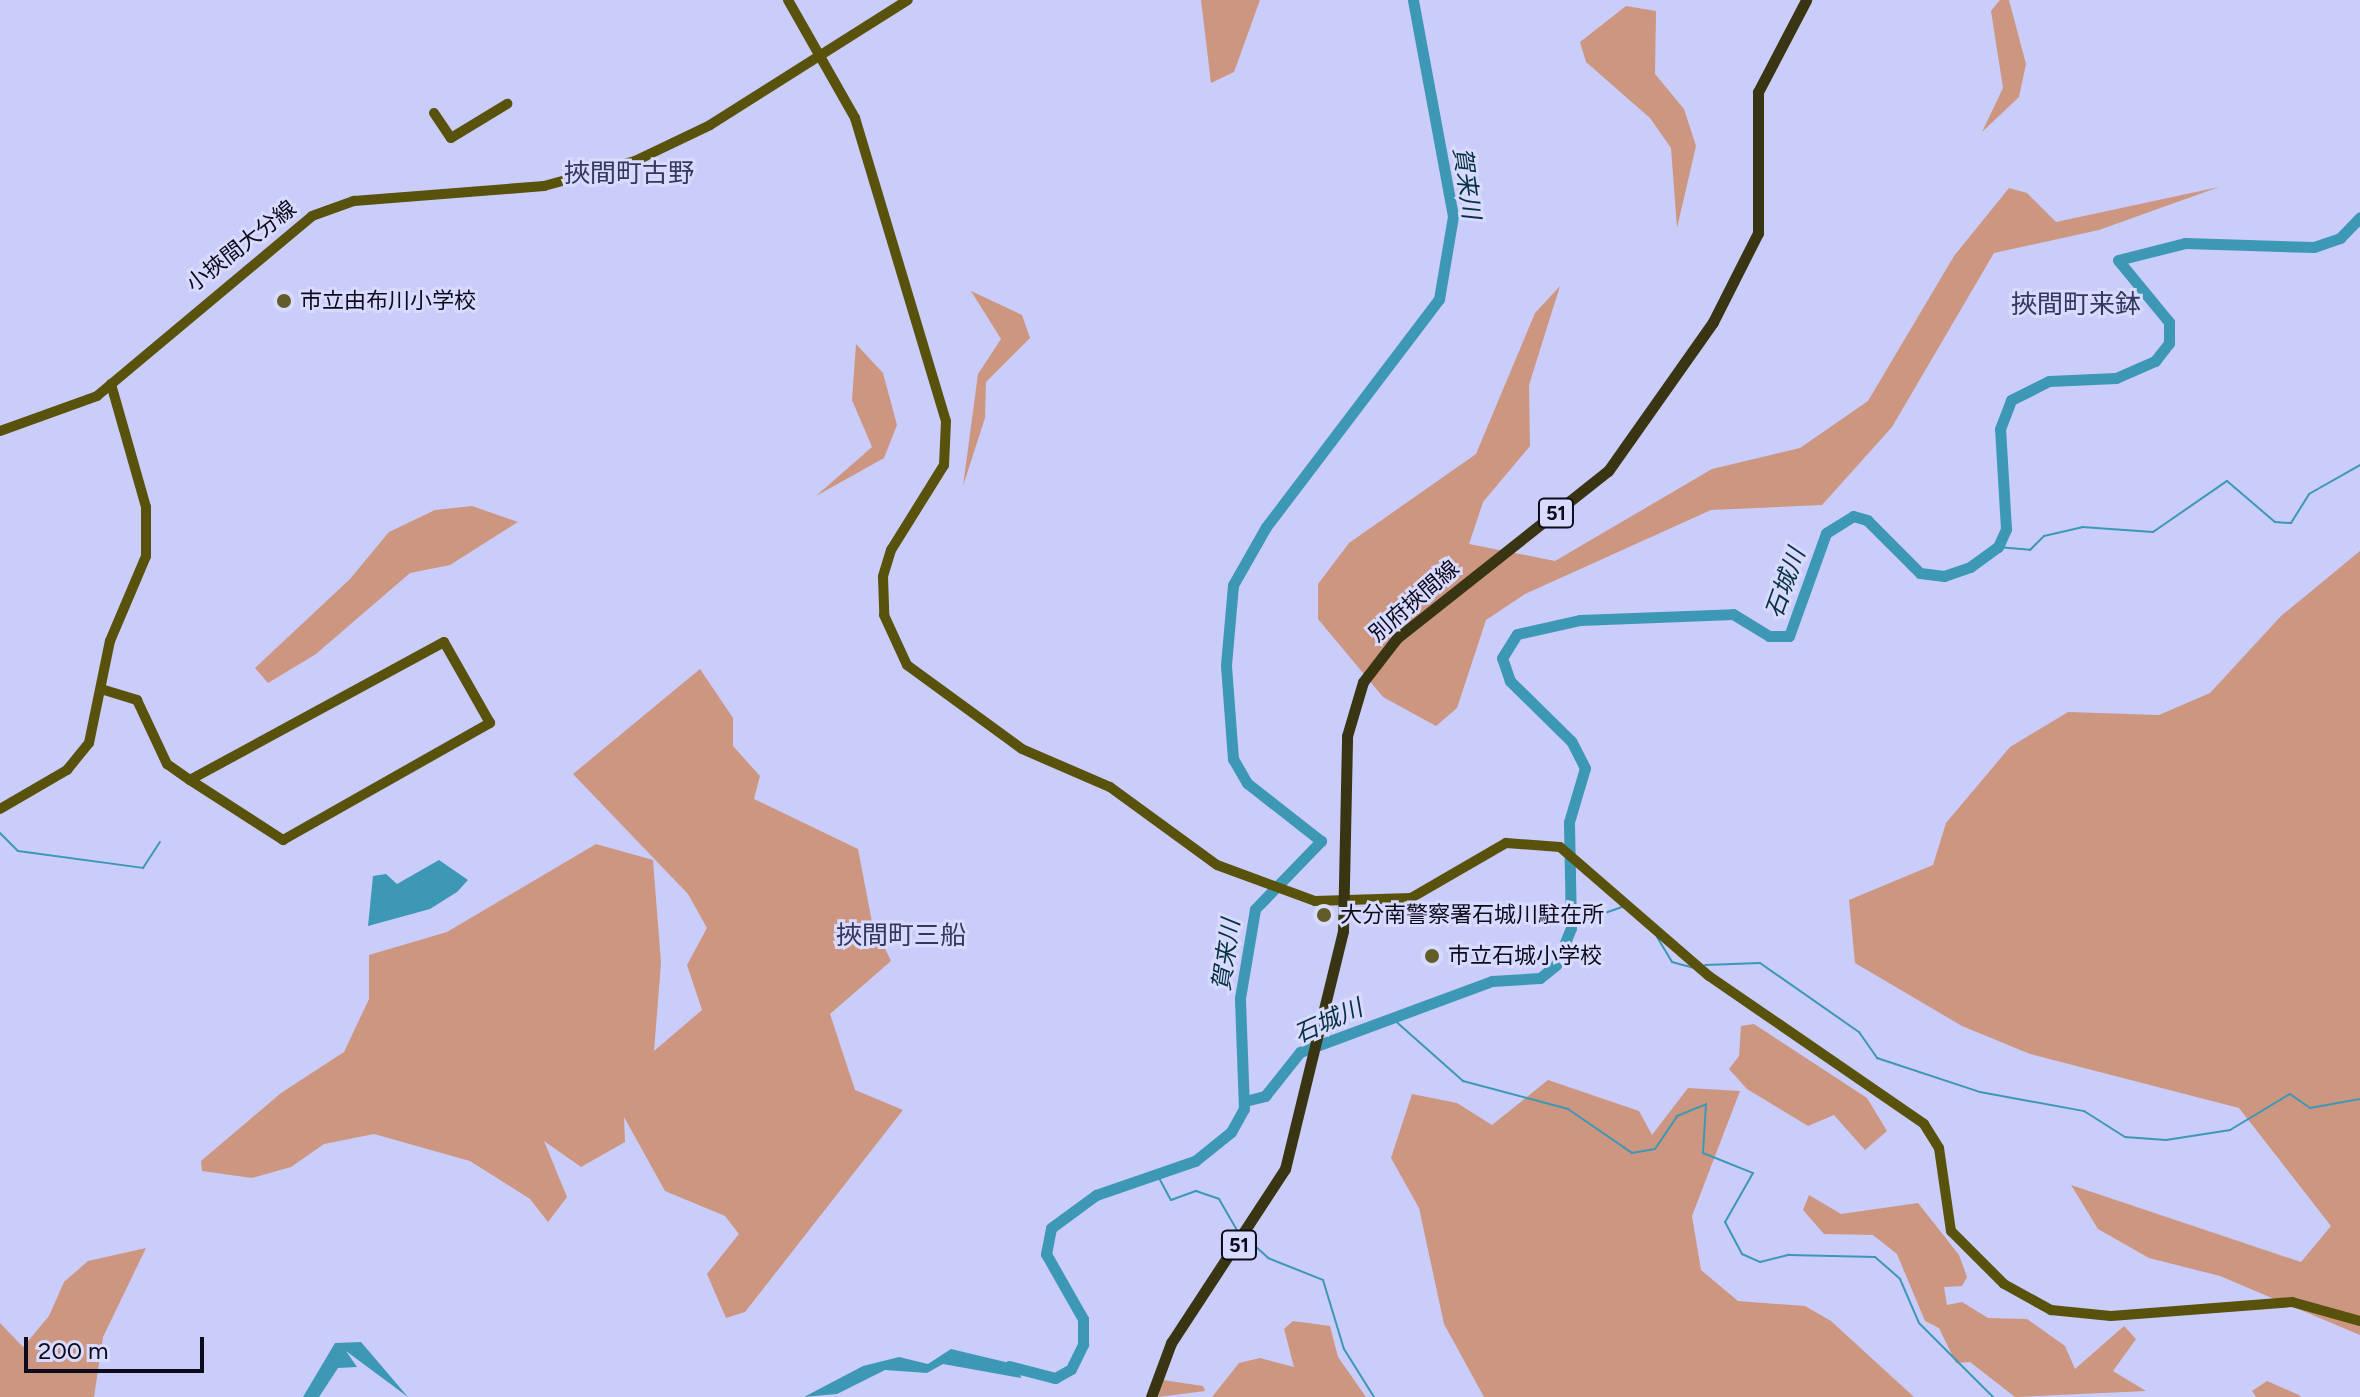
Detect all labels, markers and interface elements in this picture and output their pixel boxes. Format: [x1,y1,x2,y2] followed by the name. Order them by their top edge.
[1448,145,1486,221] water label: 賀来川
[564,158,694,190] district label: 挾間町古野
[181,195,301,297] street label: 小挾間大分線
[300,288,476,314] place label: 市立由布川小学校
[2011,289,2141,321] district label: 挾間町来鉢
[275,292,293,310] marker: 市立由布川小学校
[1536,497,1576,529] road number: 51
[1759,544,1811,622] water label: 石城川
[1364,555,1464,647] street label: 別府挾間線
[1340,902,1604,928] place label: 大分南警察署石城川駐在所
[1315,906,1333,924] marker: 大分南警察署石城川駐在所
[1207,917,1245,993] water label: 賀来川
[836,920,966,952] district label: 挾間町三船
[1448,943,1602,969] place label: 市立石城小学校
[1423,947,1441,965] marker: 市立石城小学校
[1289,993,1367,1049] water label: 石城川
[1219,1229,1259,1261] road number: 51
[28,1321,208,1371] scale bar
[38,1336,109,1365] text: 200 m

